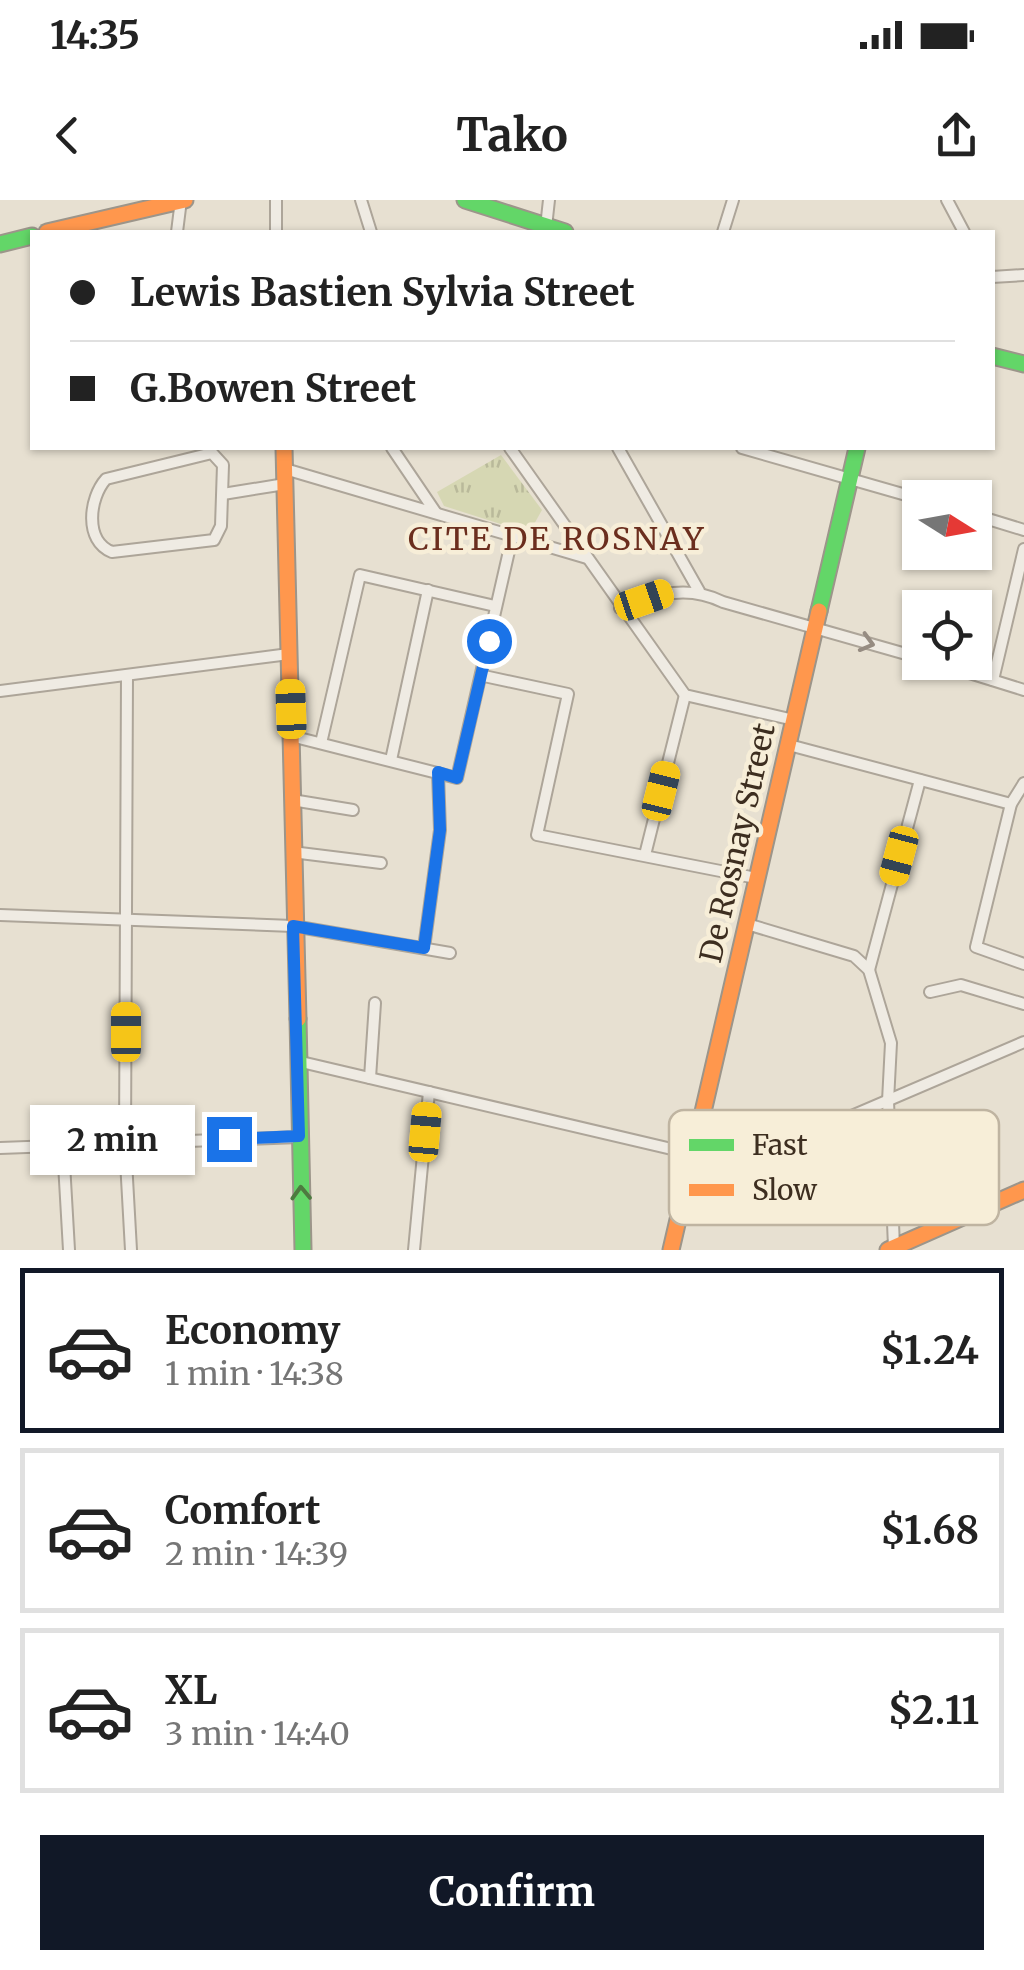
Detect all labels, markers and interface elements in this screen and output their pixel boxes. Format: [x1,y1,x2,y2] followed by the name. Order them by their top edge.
[50,12,140,59] text: 14:35
[456,107,568,163] text: Tako
[40,108,95,163] icon: back
[929,108,984,163] icon: share
[130,269,635,316] text: Lewis Bastien Sylvia Street
[130,365,416,412] text: G.Bowen Street
[902,480,992,570] north arrow
[902,480,992,680] map controls
[408,519,706,559] district label: CITE DE ROSNAY
[611,576,677,624] car
[902,590,992,680] button: locate
[467,619,512,664] route start
[858,631,875,652] one-way arrow
[275,678,307,740] car
[691,719,783,966] street label: De Rosnay Street
[639,758,683,824] car
[877,823,921,889] car
[111,1002,141,1062] car
[407,1101,443,1163] car
[29,1104,194,1174] callout: 2 min
[669,1110,999,1225] legend
[207,1117,252,1162] route end
[67,1120,158,1160] text: 2 min
[752,1127,808,1163] text: Fast
[752,1172,817,1208] text: Slow
[291,1185,312,1201] one-way arrow
[45,1306,135,1396] icon: car
[165,1307,340,1354] text: Economy
[880,1327,979,1374] text: $1.24
[165,1354,344,1394] text: 1 min · 14:38
[45,1486,135,1576] icon: car
[165,1487,321,1534] text: Comfort
[880,1507,979,1554] text: $1.68
[165,1534,348,1574] text: 2 min · 14:39
[45,1666,135,1756] icon: car
[165,1667,217,1714] text: XL
[888,1687,979,1734] text: $2.11
[165,1714,350,1754] text: 3 min · 14:40
[40,1835,984,1950] button: Confirm

